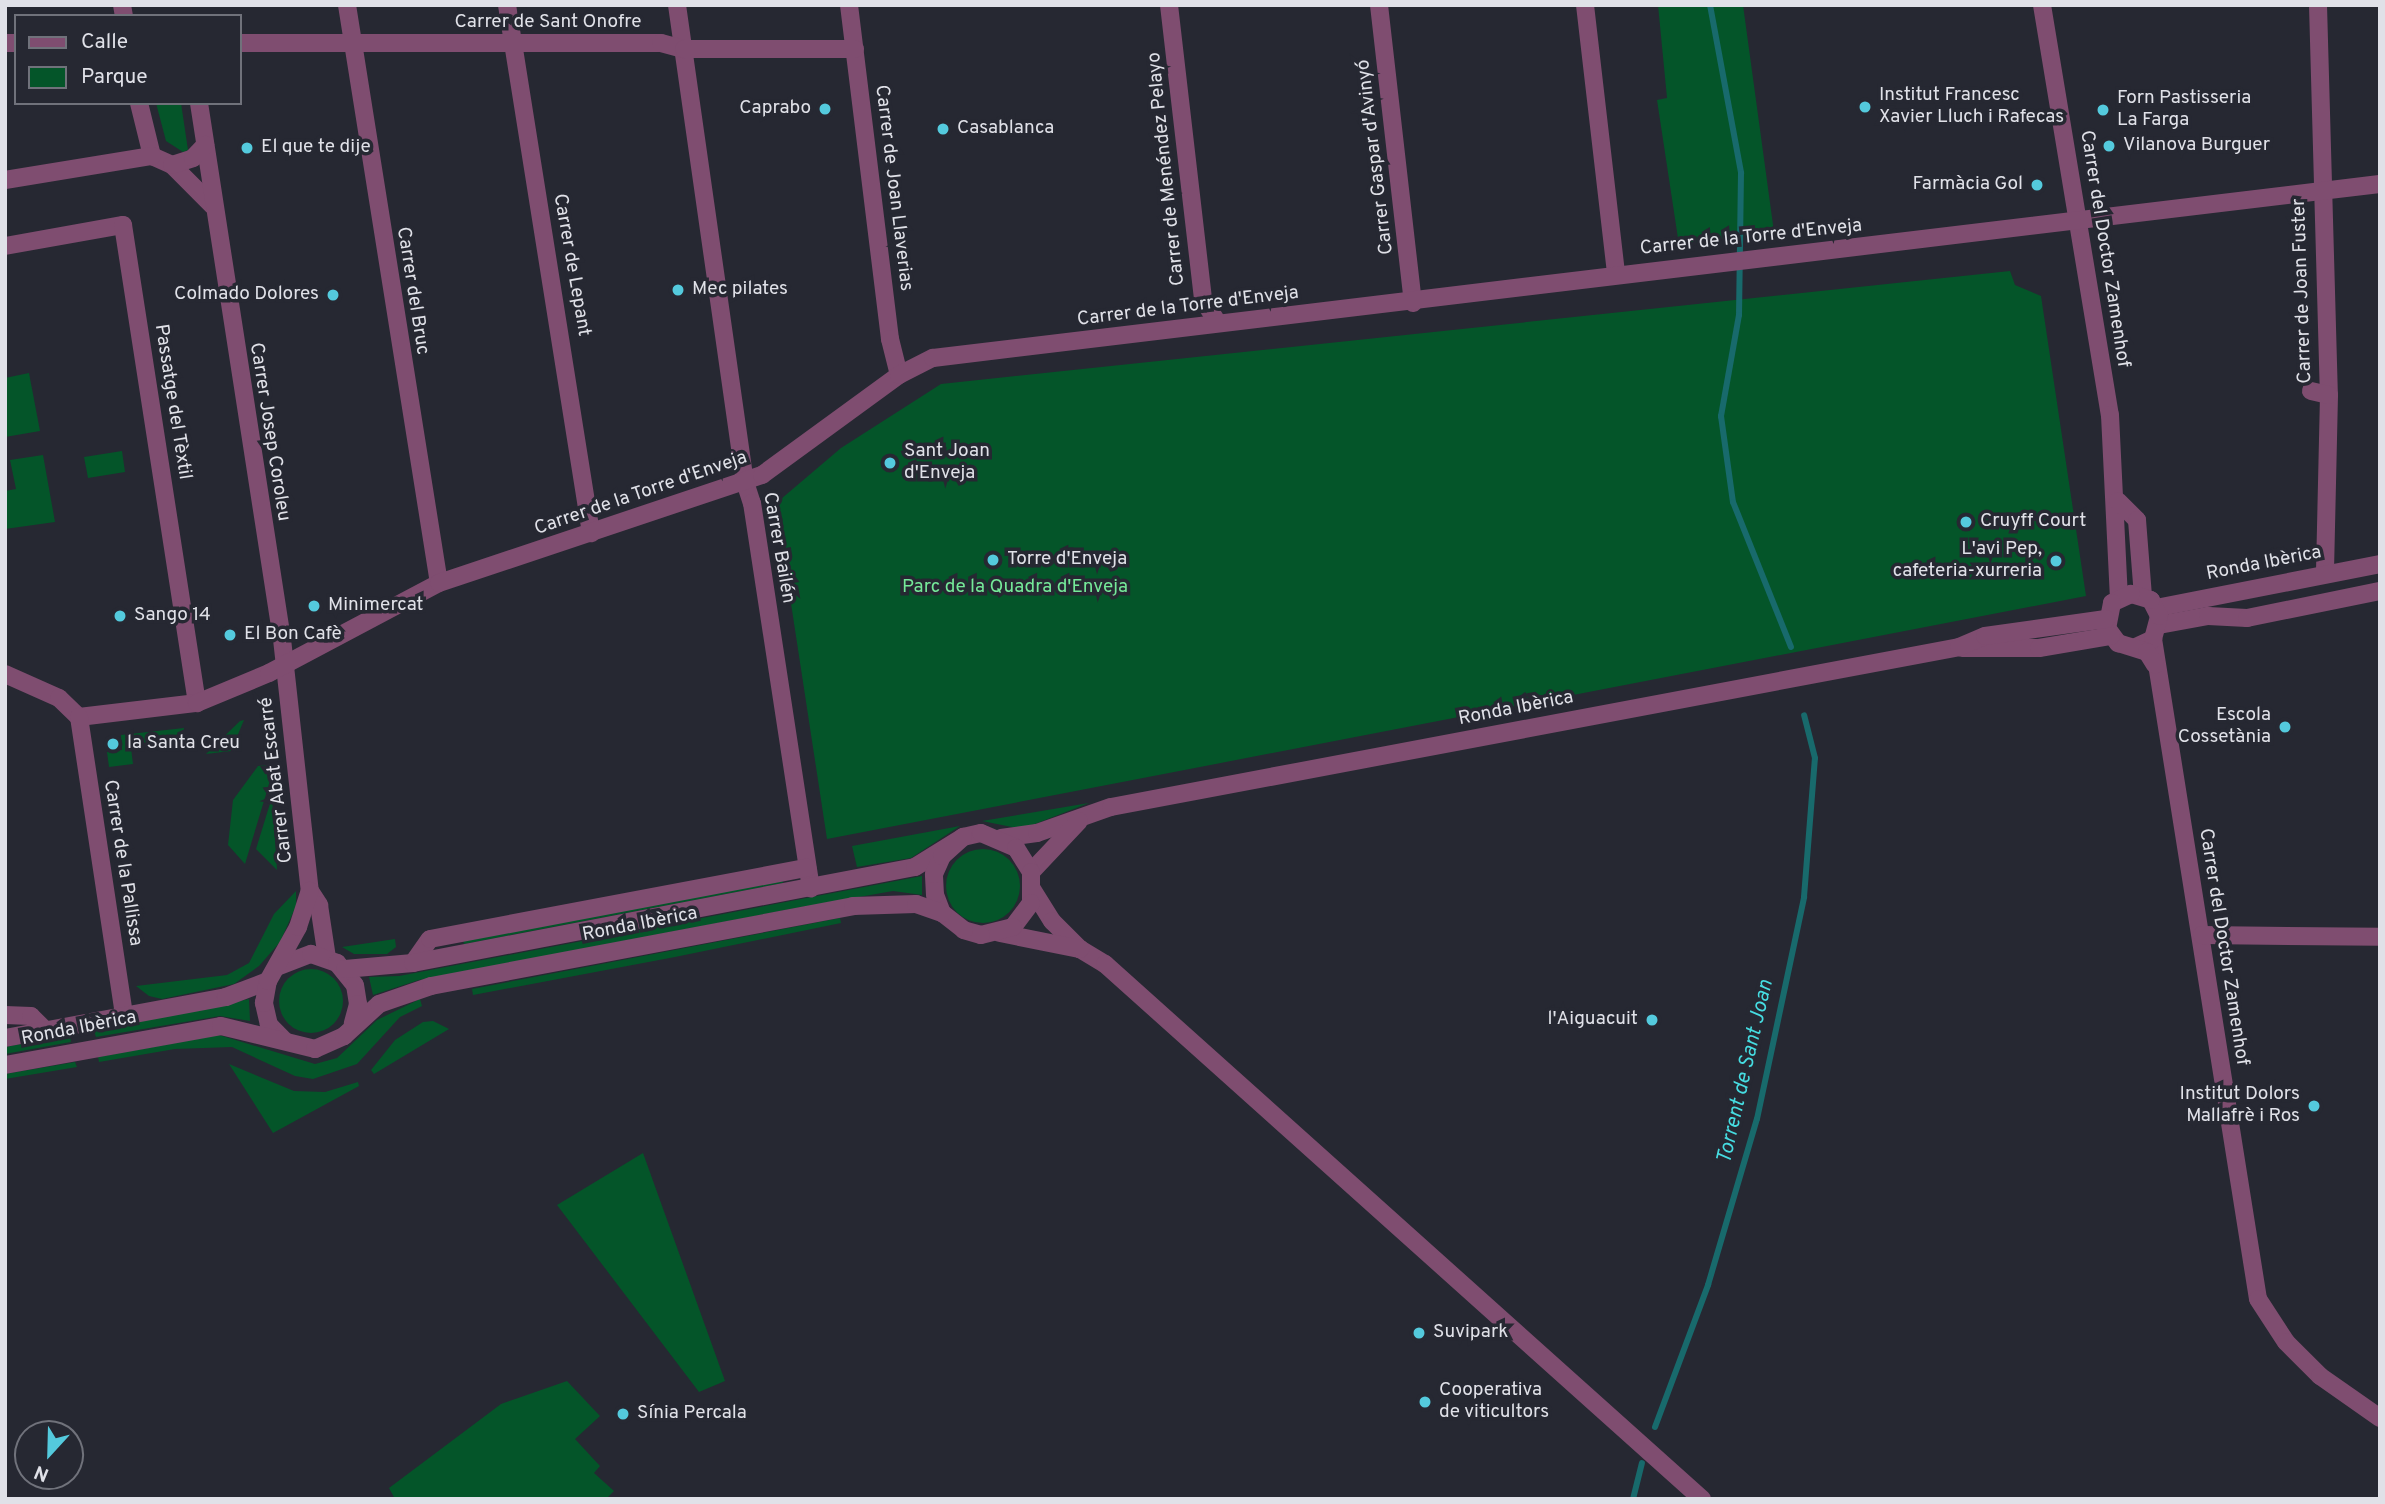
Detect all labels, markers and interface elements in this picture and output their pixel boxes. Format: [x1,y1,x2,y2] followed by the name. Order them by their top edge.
[455,12,641,34] street label: Carrer de Sant Onofre
[14,14,242,105] legend
[81,29,128,56] text: Calle
[1143,51,1191,287] street label: Carrer de Menéndez Pelayo
[1353,58,1399,256] street label: Carrer Gaspar d'Avinyó
[81,64,148,91] text: Parque
[869,84,917,292] street label: Carrer de Joan Llaverias
[1879,85,2064,129] place label: Institut Francesc Xavier Lluch i Rafecas
[2117,88,2251,132] place label: Forn Pastisseria La Farga
[739,98,811,120] place label: Caprabo
[1857,99,1873,115] marker: Institut Francesc Xavier Lluch i Rafecas
[817,101,833,117] marker: Caprabo
[2095,102,2111,118] marker: Forn Pastisseria La Farga
[957,118,1054,140] place label: Casablanca
[935,121,951,137] marker: Casablanca
[2074,129,2134,369] street label: Carrer del Doctor Zamenhof
[2123,135,2270,157] place label: Vilanova Burguer
[261,137,371,159] place label: El que te dije
[2101,138,2117,154] marker: Vilanova Burguer
[239,140,255,156] marker: El que te dije
[1912,174,2023,196] place label: Farmàcia Gol
[2029,177,2045,193] marker: Farmàcia Gol
[547,192,595,338] street label: Carrer de Lepant
[2288,198,2318,384] street label: Carrer de Joan Fuster
[1638,215,1864,261] street label: Carrer de la Torre d'Enveja
[391,225,433,357] street label: Carrer del Bruc
[692,279,788,301] place label: Mec pilates
[670,282,686,298] marker: Mec pilates
[1075,282,1301,332] street label: Carrer de la Torre d'Enveja
[174,284,319,306] place label: Colmado Dolores
[325,287,341,303] marker: Colmado Dolores
[148,322,196,482] street label: Passatge del Tèxtil
[244,341,294,523] street label: Carrer Josep Coroleu
[904,441,990,485] place label: Sant Joan d'Enveja
[531,447,751,541] street label: Carrer de la Torre d'Enveja
[882,455,898,471] marker: Sant Joan d'Enveja
[757,491,799,605] street label: Carrer Bailén
[1980,511,2086,533] place label: Cruyff Court
[1958,514,1974,530] marker: Cruyff Court
[1893,539,2042,583] place label: L'avi Pep, cafeteria-xurreria
[2204,542,2324,586] street label: Ronda Ibèrica
[1007,549,1127,571] place label: Torre d'Enveja
[985,552,1001,568] marker: Torre d'Enveja
[2048,553,2064,569] marker: L'avi Pep, cafeteria-xurreria
[902,577,1128,599] park label: Parc de la Quadra d'Enveja
[328,595,424,617] place label: Minimercat
[306,598,322,614] marker: Minimercat
[134,605,211,627] place label: Sango 14
[112,608,128,624] marker: Sango 14
[244,624,342,646] place label: El Bon Cafè
[222,627,238,643] marker: El Bon Cafè
[1456,687,1576,731] street label: Ronda Ibèrica
[255,695,299,865] street label: Carrer Abat Escarré
[2178,705,2271,749] place label: Escola Cossetània
[2277,719,2293,735] marker: Escola Cossetània
[127,733,240,755] place label: la Santa Creu
[105,736,121,752] marker: la Santa Creu
[98,778,146,948] street label: Carrer de la Pallissa
[2193,827,2253,1067] street label: Carrer del Doctor Zamenhof
[580,903,700,947] street label: Ronda Ibèrica
[1713,977,1779,1167] water label: Torrent de Sant Joan
[19,1007,139,1051] street label: Ronda Ibèrica
[1547,1009,1638,1031] place label: l'Aiguacuit
[1644,1012,1660,1028] marker: l'Aiguacuit
[2180,1084,2300,1128] place label: Institut Dolors Mallafrè i Ros
[2306,1098,2322,1114] marker: Institut Dolors Mallafrè i Ros
[1433,1322,1508,1344] place label: Suvipark
[1411,1325,1427,1341] marker: Suvipark
[1439,1380,1549,1424] place label: Cooperativa de viticultors
[1417,1394,1433,1410] marker: Cooperativa de viticultors
[637,1403,747,1425] place label: Sínia Percala
[615,1406,631,1422] marker: Sínia Percala
[14,1420,84,1490] north arrow
[31,1459,53,1486] text: N

